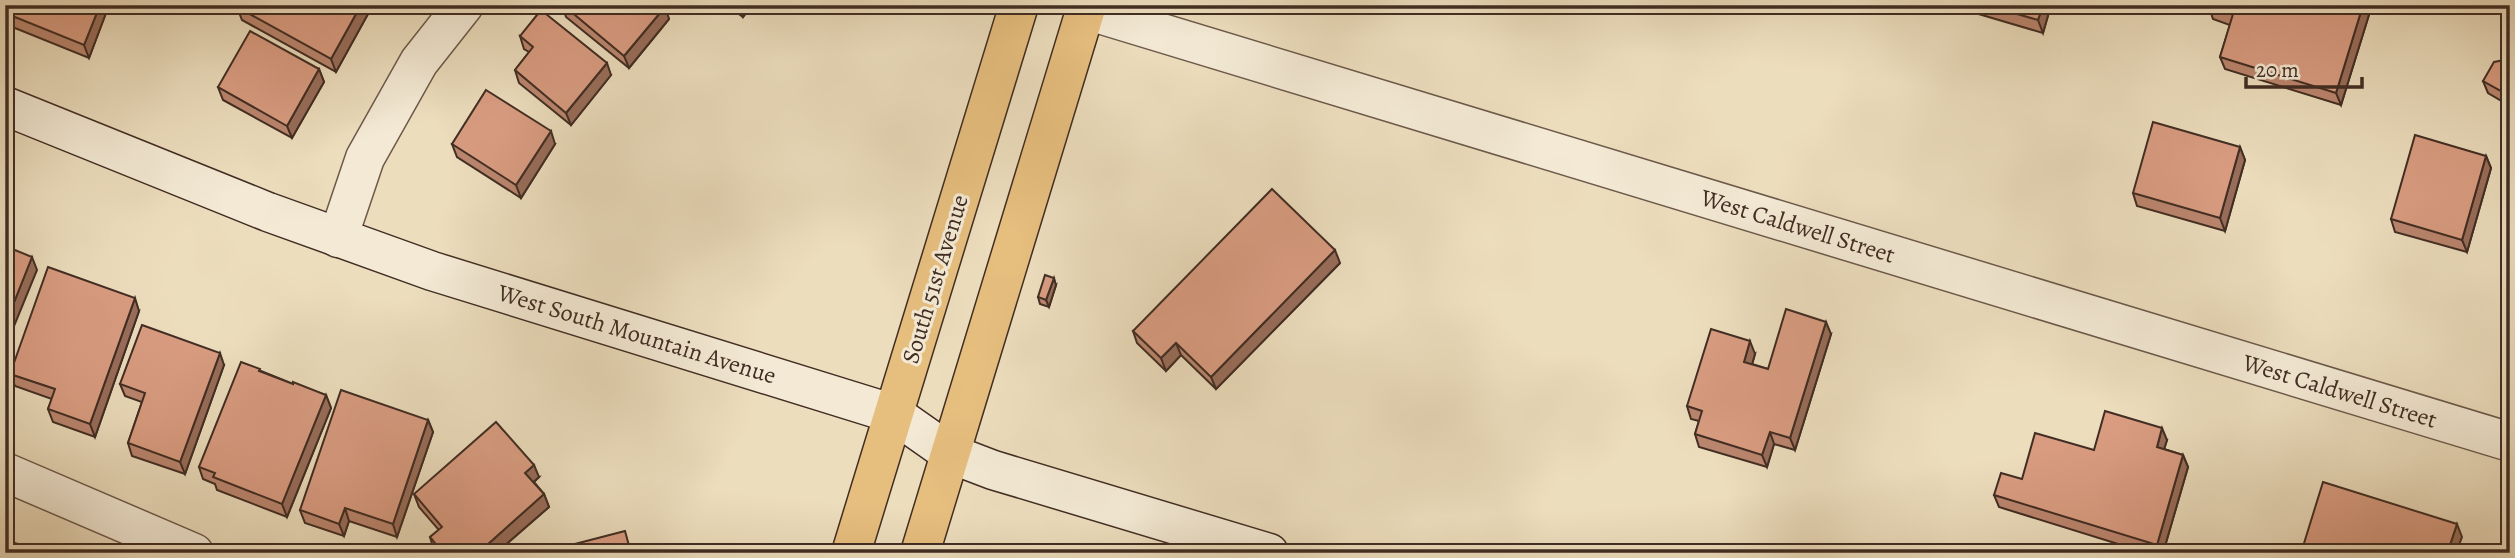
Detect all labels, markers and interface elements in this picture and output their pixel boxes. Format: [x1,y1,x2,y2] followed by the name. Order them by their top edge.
[2246,46,2361,90] scale bar
[2256,56,2299,84] text: 20 m
[1696,181,1899,271] street label: West Caldwell Street
[894,191,976,367] street label: South 51st Avenue
[493,276,780,392] street label: West South Mountain Avenue
[2238,346,2441,436] street label: West Caldwell Street

